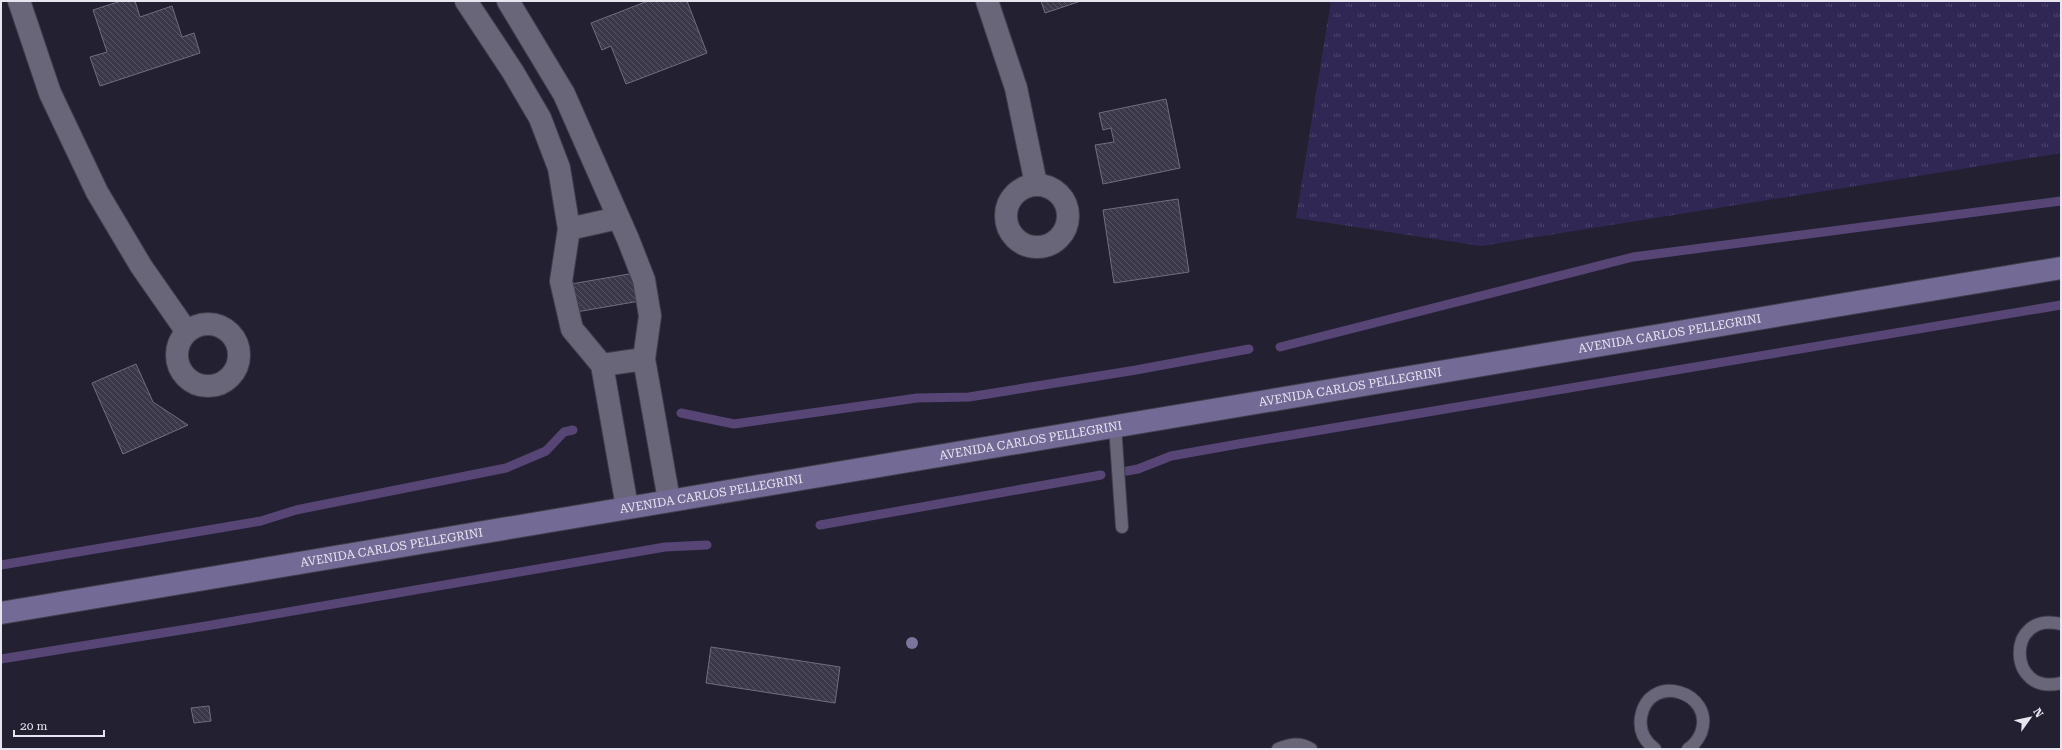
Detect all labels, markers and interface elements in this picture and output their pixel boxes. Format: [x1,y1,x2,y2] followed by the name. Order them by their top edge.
[1577,311,1762,356] street label: AVENIDA CARLOS PELLEGRINI
[1258,365,1443,409] street label: AVENIDA CARLOS PELLEGRINI
[938,418,1123,463] street label: AVENIDA CARLOS PELLEGRINI
[619,472,804,516] street label: AVENIDA CARLOS PELLEGRINI
[299,525,484,570] street label: AVENIDA CARLOS PELLEGRINI
[2010,698,2050,738] north arrow
[2030,706,2046,720] text: N
[14,712,104,738] scale bar
[20,719,47,733] text: 20 m

